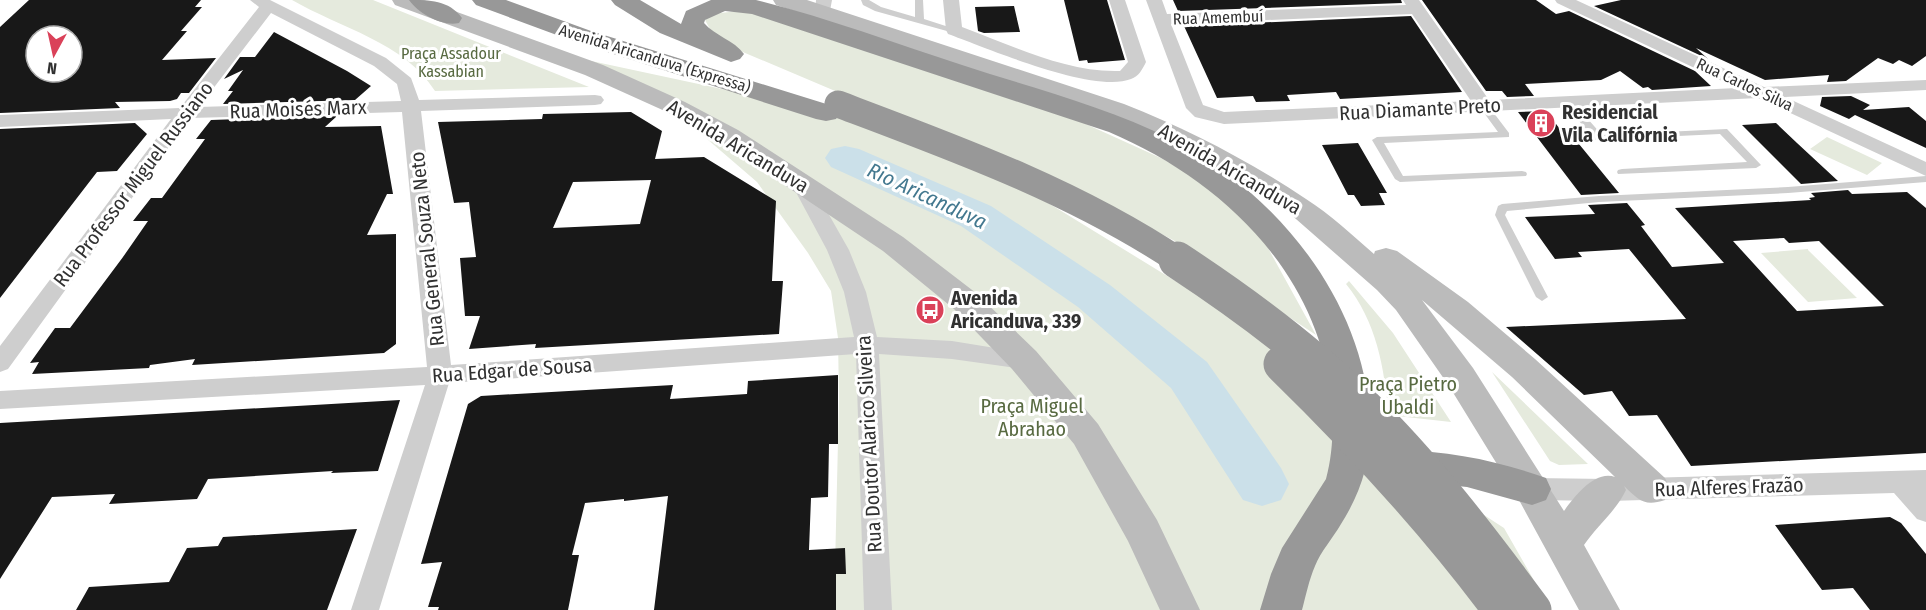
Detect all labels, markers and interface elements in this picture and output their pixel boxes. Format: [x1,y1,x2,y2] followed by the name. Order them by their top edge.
[1172,6,1264,29] street label: Rua Amembuí
[557,20,753,97] street label: Avenida Aricanduva (Expressa)
[24,24,84,84] north arrow
[401,44,501,81] park label: Praça Assadour Kassabian
[1694,54,1796,115] street label: Rua Carlos Silva
[46,58,58,78] text: N
[48,77,218,291] street label: Rua Professor Miguel Russiano
[1338,93,1502,125] street label: Rua Diamante Preto
[663,94,813,198] street label: Avenida Aricanduva
[229,95,367,123] street label: Rua Moisés Marx
[1561,100,1678,147] place label: Residencial Vila Califórnia
[1525,107,1557,139] building icon: Residencial Vila Califórnia
[1154,118,1306,220] street label: Avenida Aricanduva
[405,151,449,347] street label: Rua General Souza Neto
[863,157,991,235] water label: Rio Aricanduva
[950,286,1081,333] place label: Avenida Aricanduva, 339
[914,294,946,326] bus stop icon: Avenida Aricanduva, 339
[851,335,887,553] street label: Rua Doutor Alarico Silveira
[431,352,593,388] street label: Rua Edgar de Sousa
[1359,372,1457,419] park label: Praça Pietro Ubaldi
[980,394,1084,441] park label: Praça Miguel Abrahao
[1654,472,1804,502] street label: Rua Alferes Frazão

